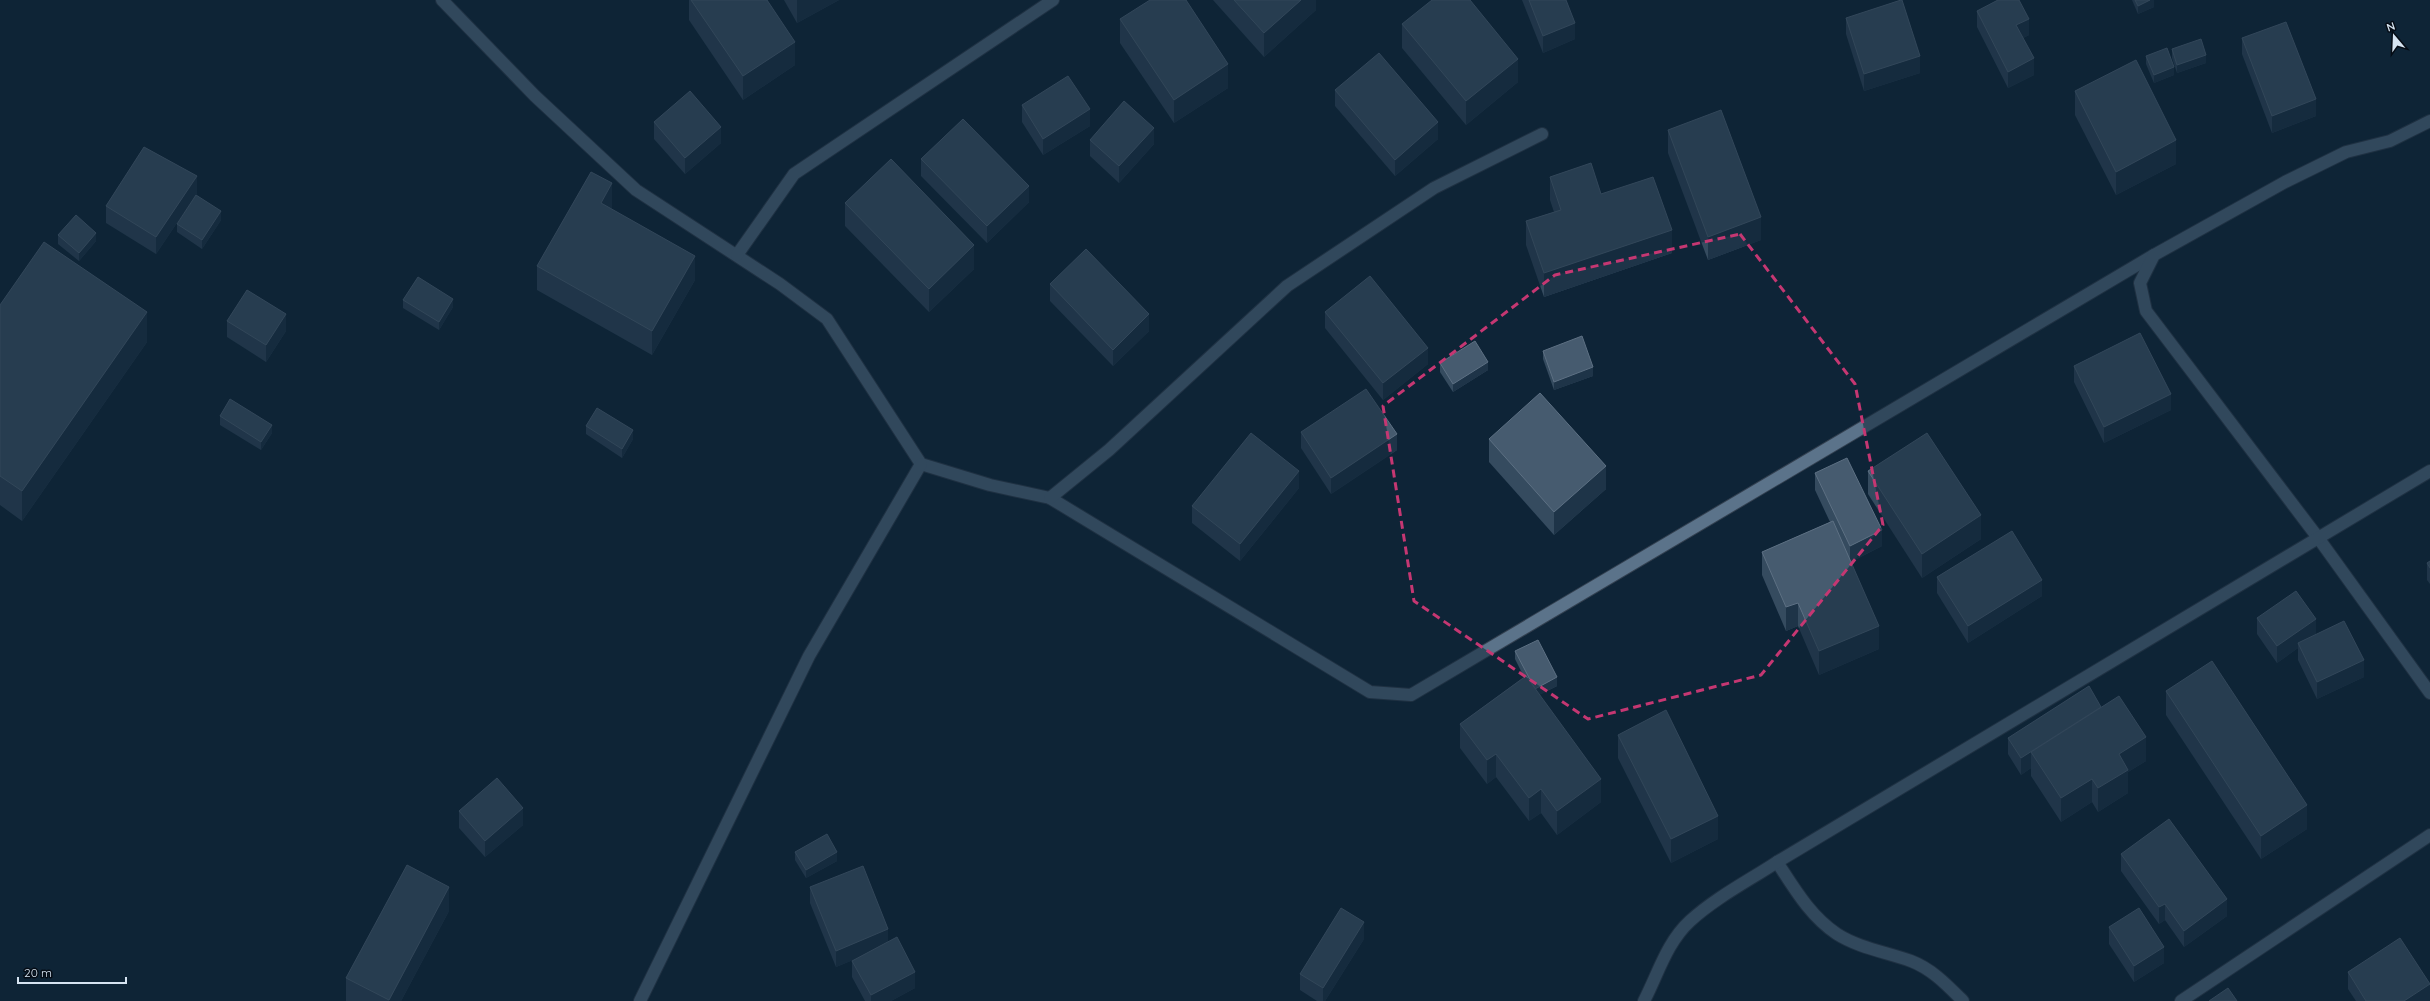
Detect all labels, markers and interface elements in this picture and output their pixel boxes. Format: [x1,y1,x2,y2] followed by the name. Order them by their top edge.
[2374,16,2414,56] north arrow
[2385,19,2397,34] text: N
[18,959,126,985] scale bar
[24,965,52,980] text: 20 m

